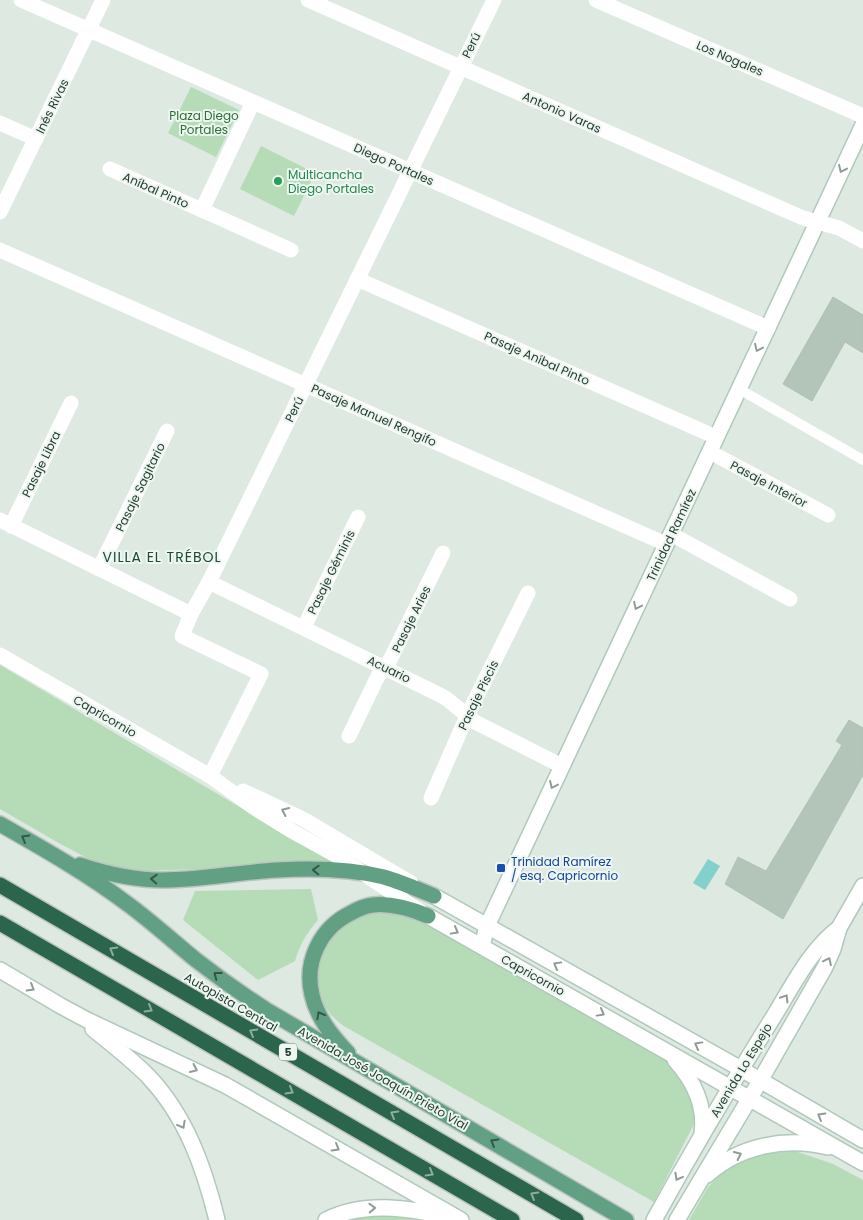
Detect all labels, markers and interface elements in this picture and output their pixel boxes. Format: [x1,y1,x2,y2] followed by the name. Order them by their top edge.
[458,29,484,61] street label: Perú
[694,36,766,80] street label: Los Nogales
[31,76,73,136] street label: Inés Rivas
[520,87,604,137] street label: Antonio Varas
[169,107,239,138] park label: Plaza Diego Portales
[351,139,437,189] street label: Diego Portales
[838,164,849,173] one-way arrow
[288,166,374,197] place label: Multicancha Diego Portales
[120,168,192,212] street label: Aníbal Pinto
[272,175,284,187] marker: Multicancha Diego Portales
[482,327,593,389] street label: Pasaje Aníbal Pinto
[754,343,765,352] one-way arrow
[309,380,440,450] street label: Pasaje Manuel Rengifo
[281,393,307,425] street label: Perú
[18,428,64,500] street label: Pasaje Libra
[111,439,169,534] street label: Pasaje Sagitario
[727,457,811,512] street label: Pasaje Interior
[642,486,700,584] street label: Trinidad Ramírez
[303,527,359,617] street label: Pasaje Géminis
[102,547,222,567] district label: VILLA EL TRÉBOL
[388,583,434,655] street label: Pasaje Aries
[633,601,644,610] one-way arrow
[364,651,414,687] street label: Acuario
[454,657,502,733] street label: Pasaje Piscis
[70,691,140,741] street label: Capricornio
[549,780,560,789] one-way arrow
[282,807,291,817] one-way arrow
[22,835,31,845] one-way arrow
[511,853,618,884] place label: Trinidad Ramírez / esq. Capricornio
[495,862,507,874] marker: Trinidad Ramírez / esq. Capricornio
[312,865,320,875] one-way arrow
[150,874,158,885] one-way arrow
[450,925,459,935] one-way arrow
[109,947,118,957] one-way arrow
[498,950,568,1000] street label: Capricornio
[822,957,832,966] one-way arrow
[553,961,562,971] one-way arrow
[181,968,281,1036] street label: Autopista Central
[214,973,223,981] one-way arrow
[25,982,34,992] one-way arrow
[779,994,788,1004] one-way arrow
[144,1003,153,1013] one-way arrow
[595,1007,604,1017] one-way arrow
[316,1012,326,1021] one-way arrow
[706,1019,776,1120] street label: Avenida Lo Espejo
[295,1022,471,1134] street label: Avenida José Joaquín Prieto Vial
[250,1028,259,1038] one-way arrow
[694,1041,703,1051] one-way arrow
[279,1044,297,1060] road number: 5
[189,1063,198,1073] one-way arrow
[285,1085,294,1095] one-way arrow
[390,1110,399,1120] one-way arrow
[817,1112,826,1122] one-way arrow
[176,1119,186,1128] one-way arrow
[490,1139,499,1149] one-way arrow
[331,1142,340,1152] one-way arrow
[733,1150,742,1161] one-way arrow
[425,1166,434,1176] one-way arrow
[674,1171,684,1180] one-way arrow
[530,1192,539,1202] one-way arrow
[369,1203,377,1213] one-way arrow

